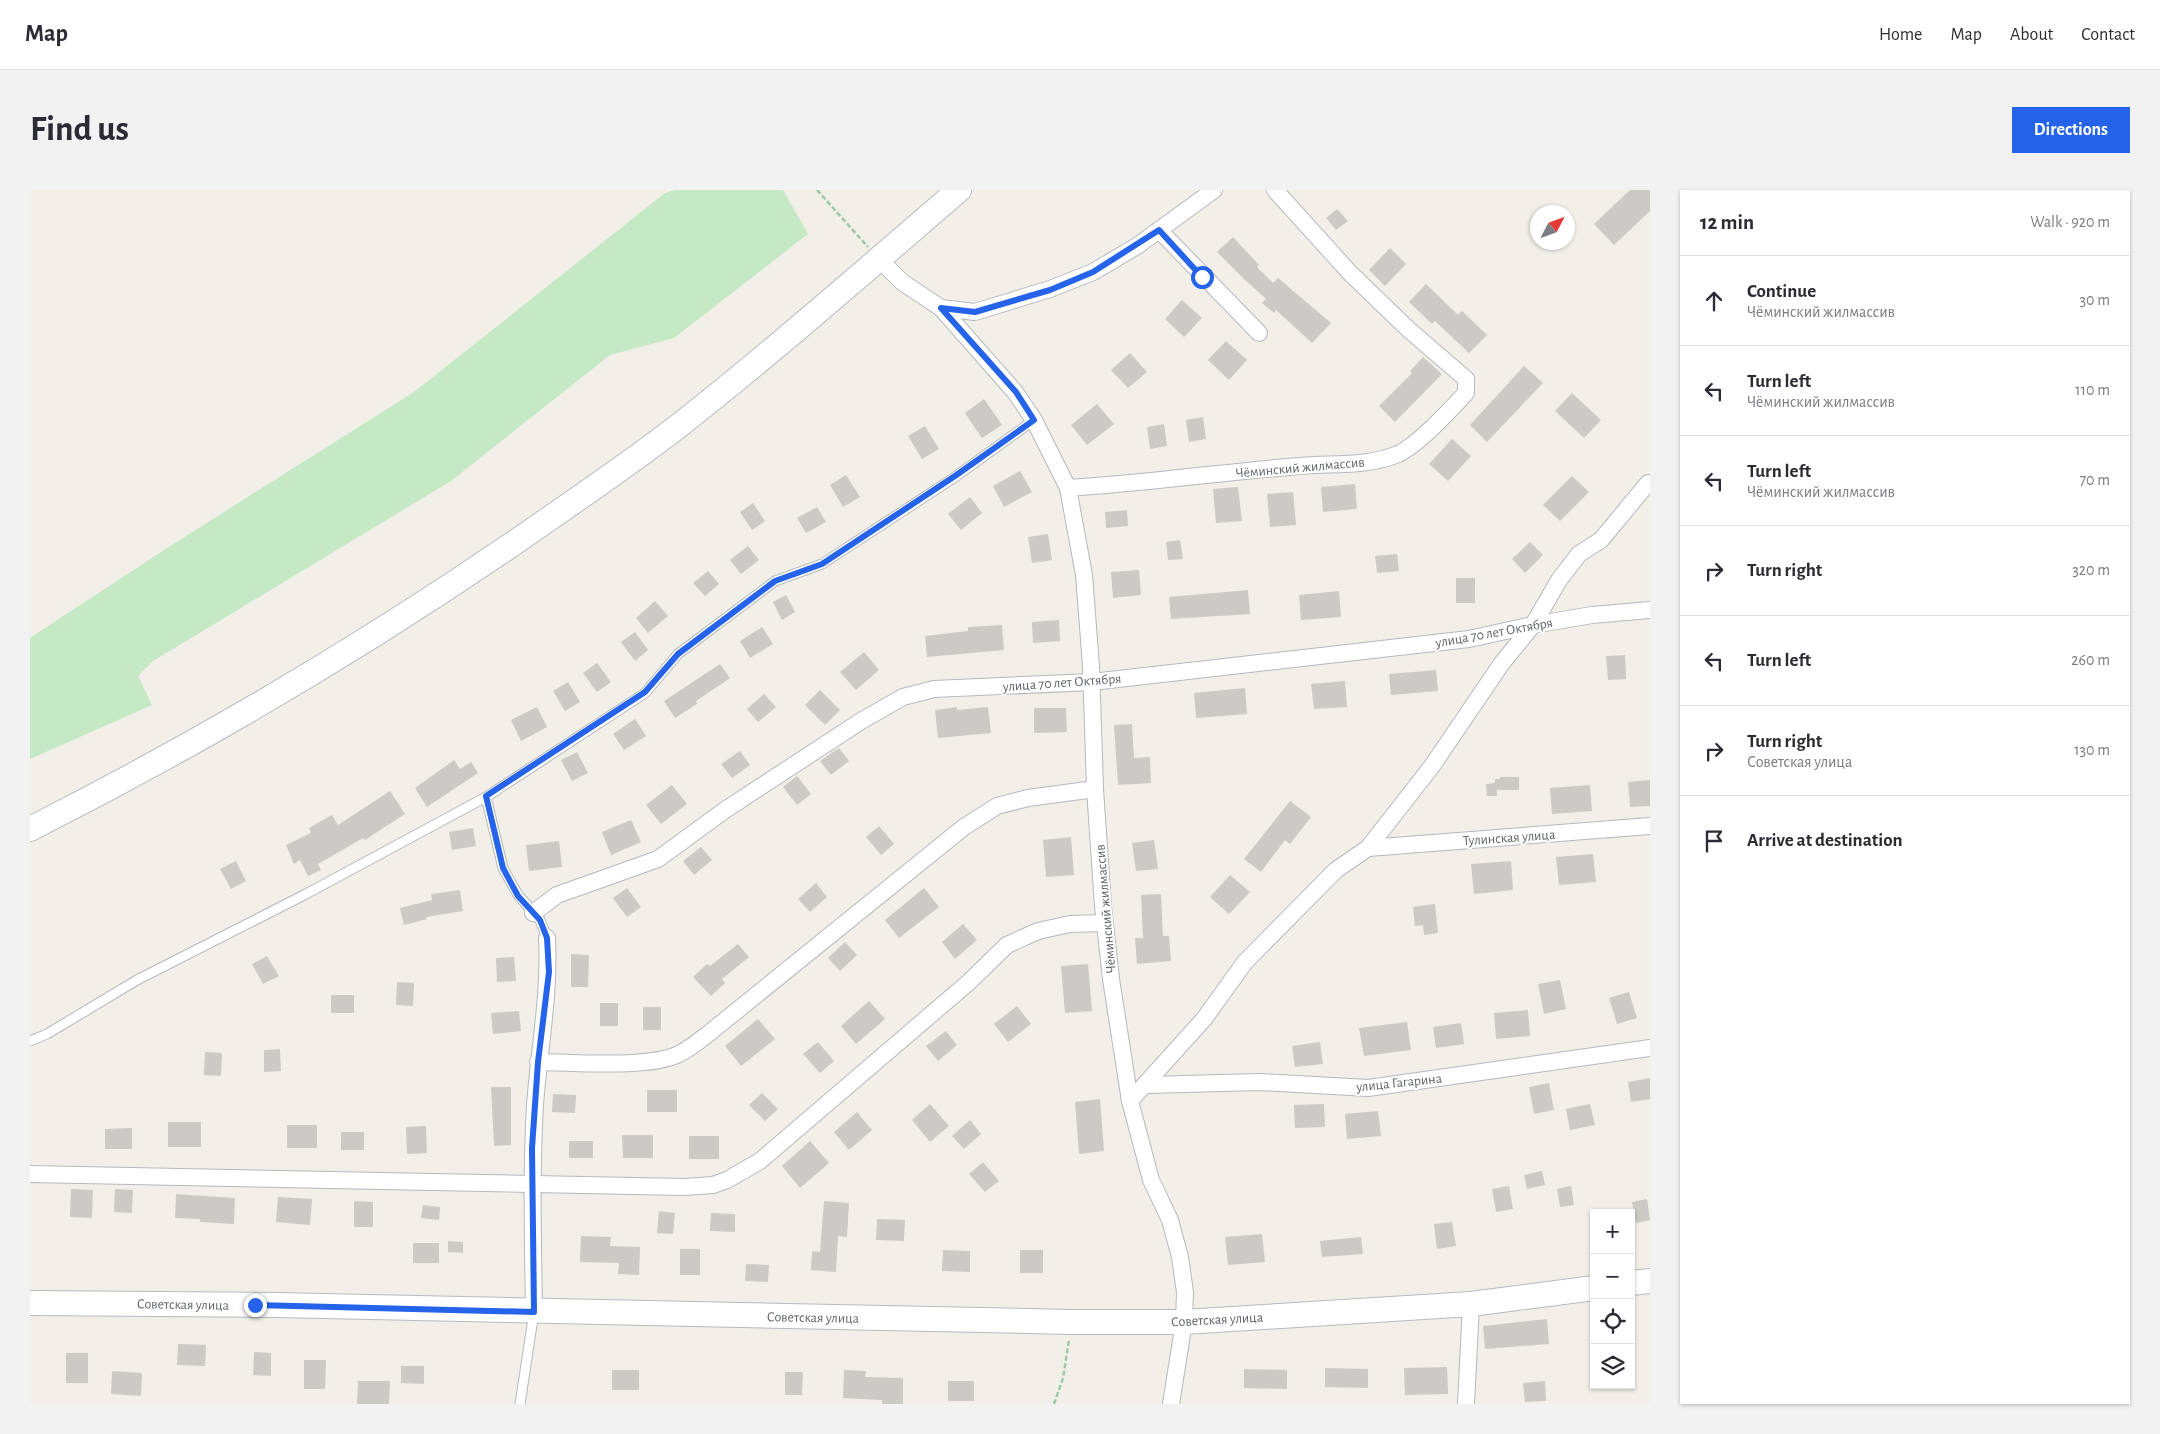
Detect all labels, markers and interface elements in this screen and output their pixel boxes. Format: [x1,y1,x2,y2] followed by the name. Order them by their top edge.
[25,22,68,46] text: Map
[1879,26,1922,44] text: Home
[1950,26,1982,44] text: Map
[2010,26,2053,44] text: About
[2081,26,2135,44] text: Contact
[2012,107,2130,153] button: Directions
[30,112,129,147] text: Find us
[1530,205,1575,250] north arrow
[1700,212,1754,233] text: 12 min
[2030,214,2110,230] text: Walk · 920 m
[1191,266,1214,289] route start
[1747,282,1816,301] text: Continue
[1700,287,1728,315] icon: ahead
[2080,292,2110,308] text: 30 m
[1747,304,1895,320] text: Чёминский жилмассив
[1747,372,1811,391] text: Turn left
[1700,377,1728,405] icon: left
[2075,382,2110,398] text: 110 m
[1747,394,1895,410] text: Чёминский жилмассив
[1235,455,1365,481] street label: Чёминский жилмассив
[1747,462,1811,481] text: Turn left
[1700,467,1728,495] icon: left
[2079,472,2110,488] text: 70 m
[1747,484,1895,500] text: Чёминский жилмассив
[1700,557,1728,585] icon: right
[1747,561,1822,580] text: Turn right
[2072,562,2110,578] text: 320 m
[1433,616,1554,650] street label: улица 70 лет Октября
[1700,647,1728,675] icon: left
[1747,651,1811,670] text: Turn left
[2071,652,2110,668] text: 260 m
[1001,672,1122,694] street label: улица 70 лет Октября
[1747,732,1822,751] text: Turn right
[1700,737,1728,765] icon: right
[2074,742,2110,758] text: 130 m
[1747,754,1852,770] text: Советская улица
[1700,827,1728,855] icon: arrive
[1462,828,1556,848] street label: Тулинская улица
[1747,831,1903,850] text: Arrive at destination
[1093,844,1119,974] street label: Чёминский жилмассив
[1355,1071,1443,1095] street label: улица Гагарина
[1590,1209,1635,1389] map controls
[1590,1209,1635,1254] button: +
[1590,1254,1635,1299] button: −
[244,1294,267,1317] route end
[137,1297,230,1313] street label: Советская улица
[1590,1299,1635,1344] button: locate
[767,1310,860,1326] street label: Советская улица
[1171,1311,1264,1329] street label: Советская улица
[1590,1344,1635,1389] button: layers

